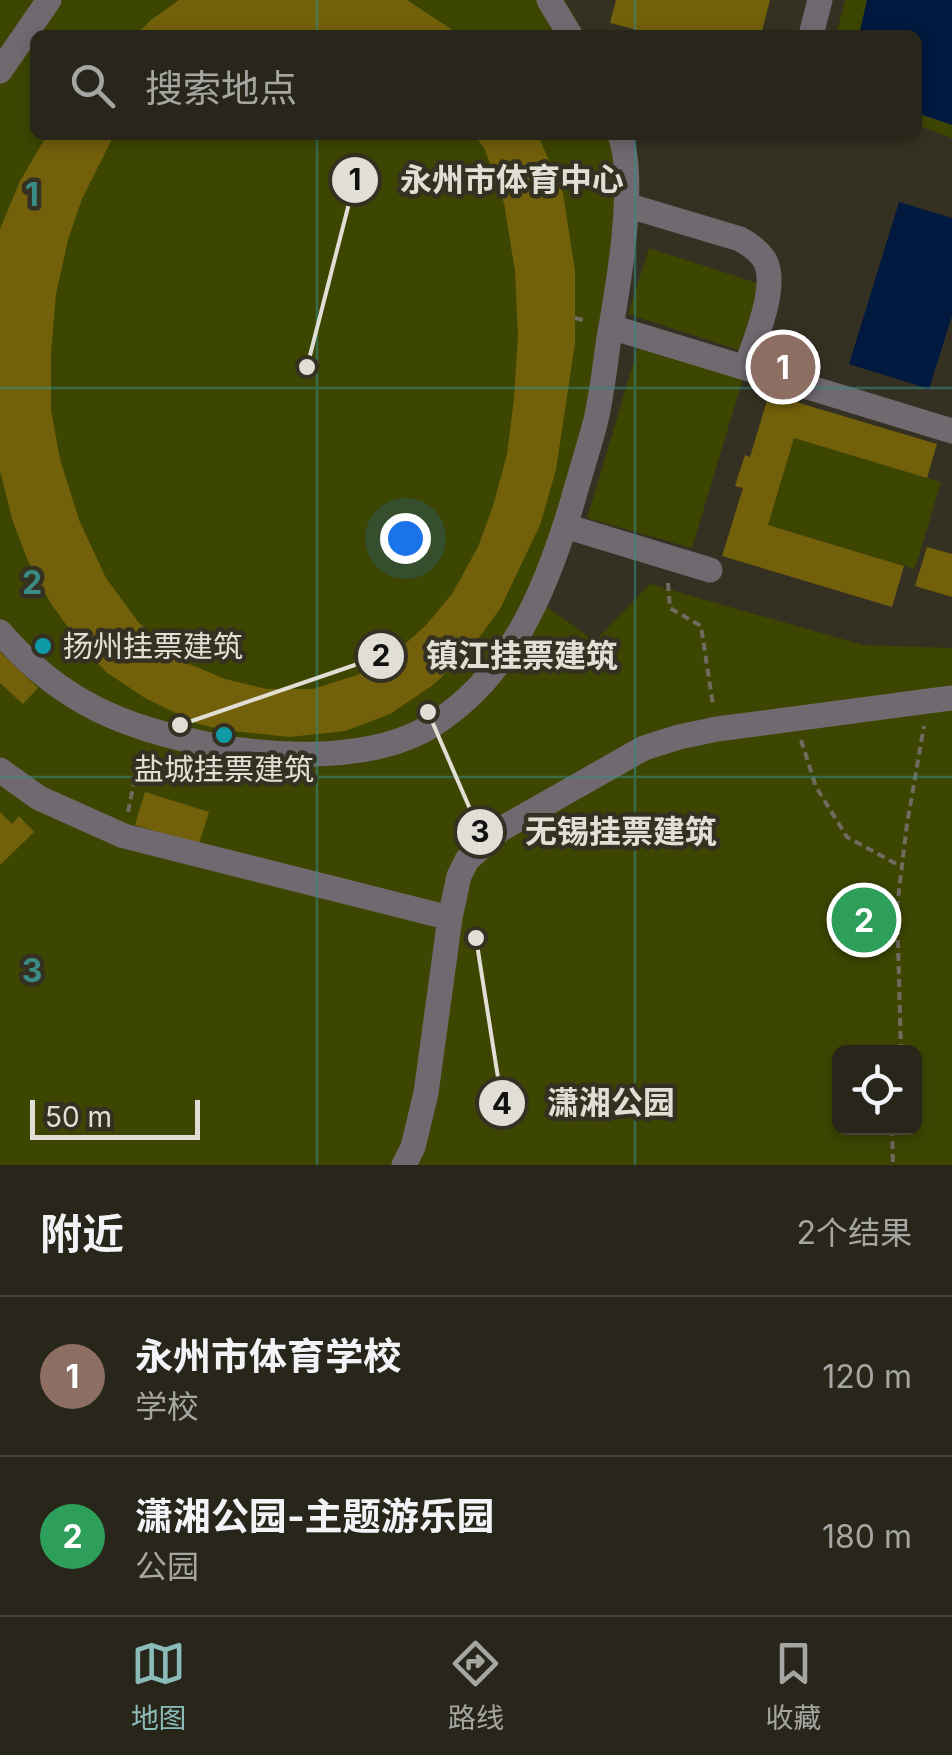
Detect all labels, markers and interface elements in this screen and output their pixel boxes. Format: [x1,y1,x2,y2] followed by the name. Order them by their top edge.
[30,30,922,140] search box
[65,58,120,113] icon: search
[145,65,297,111] text: 搜索地点
[330,149,644,211] callout: 永州市体育中心
[400,160,624,199] text: 永州市体育中心
[349,161,361,197] text: 1
[25,175,39,214] text: 1
[750,330,816,404] pin: 1
[380,513,431,564] your location
[22,563,42,602] text: 2
[356,625,638,687] callout: 镇江挂票建筑
[63,628,243,664] place label: 扬州挂票建筑
[32,635,54,657] marker: 扬州挂票建筑
[426,636,618,675] text: 镇江挂票建筑
[372,637,390,673] text: 2
[213,724,235,746] marker: 盐城挂票建筑
[134,751,314,787] place label: 盐城挂票建筑
[455,801,737,863] callout: 无锡挂票建筑
[525,812,717,851] text: 无锡挂票建筑
[470,813,490,849] text: 3
[832,882,896,958] pin: 2
[22,951,42,990] text: 3
[832,1045,922,1135] map controls
[832,1045,922,1135] button: locate
[477,1072,695,1134] callout: 潇湘公园
[547,1083,675,1122] text: 潇湘公园
[492,1085,512,1121] text: 4
[30,1095,200,1140] scale bar
[45,1100,112,1134] text: 50 m
[40,1208,124,1259] text: 附近
[796,1213,912,1252] text: 2个结果
[135,1333,401,1379] text: 永州市体育学校
[66,1357,79,1396] text: 1
[822,1357,912,1396] text: 120 m
[135,1387,199,1426] text: 学校
[135,1493,495,1539] text: 潇湘公园-主题游乐园
[62,1517,83,1556] text: 2
[822,1517,912,1556] text: 180 m
[135,1547,199,1586] text: 公园
[131,1636,187,1736] tab: 地图
[448,1636,504,1736] tab: 路线
[765,1636,821,1736] tab: 收藏

